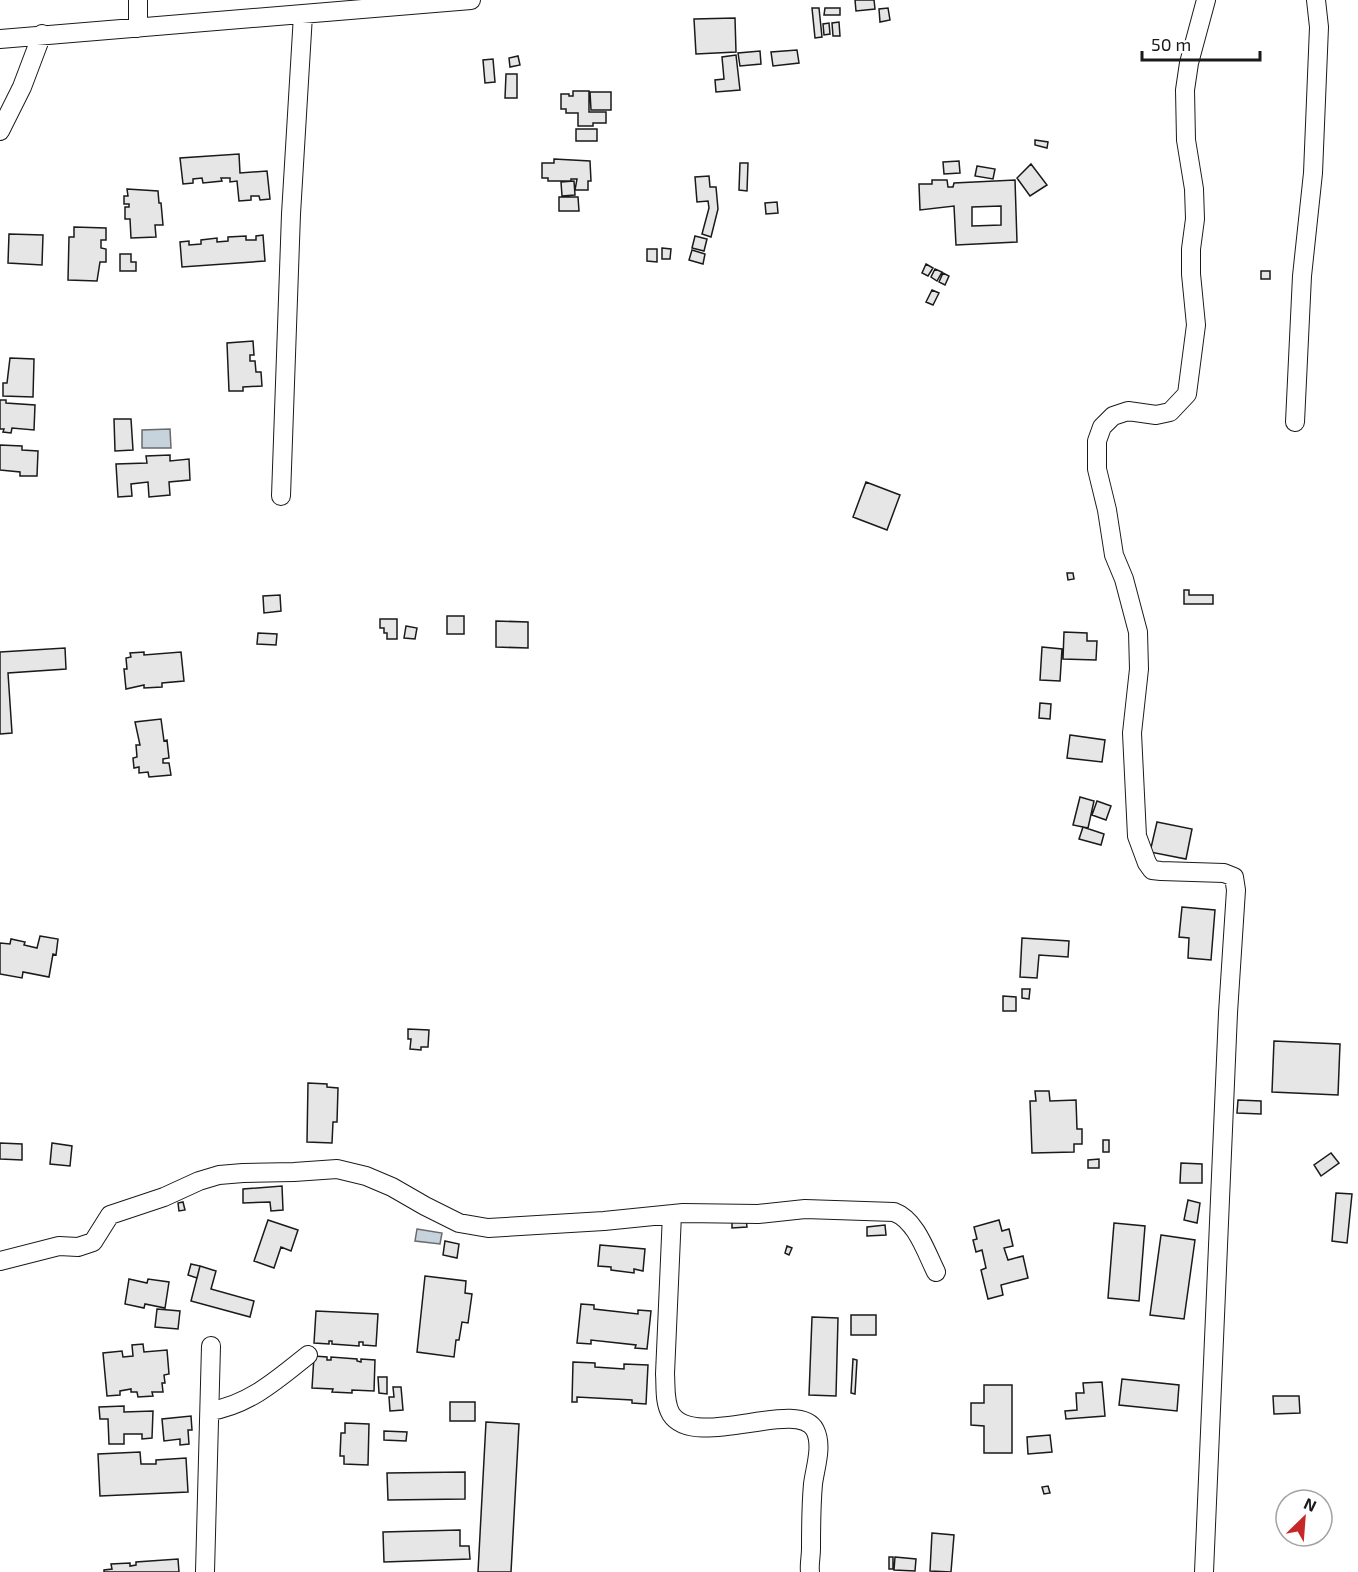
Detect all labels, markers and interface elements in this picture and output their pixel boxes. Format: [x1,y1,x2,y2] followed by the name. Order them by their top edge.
[1142,24,1260,62] scale bar
[1151,33,1191,55] text: 50 m
[1274,1488,1334,1548] north arrow
[1301,1493,1320,1515] text: N

